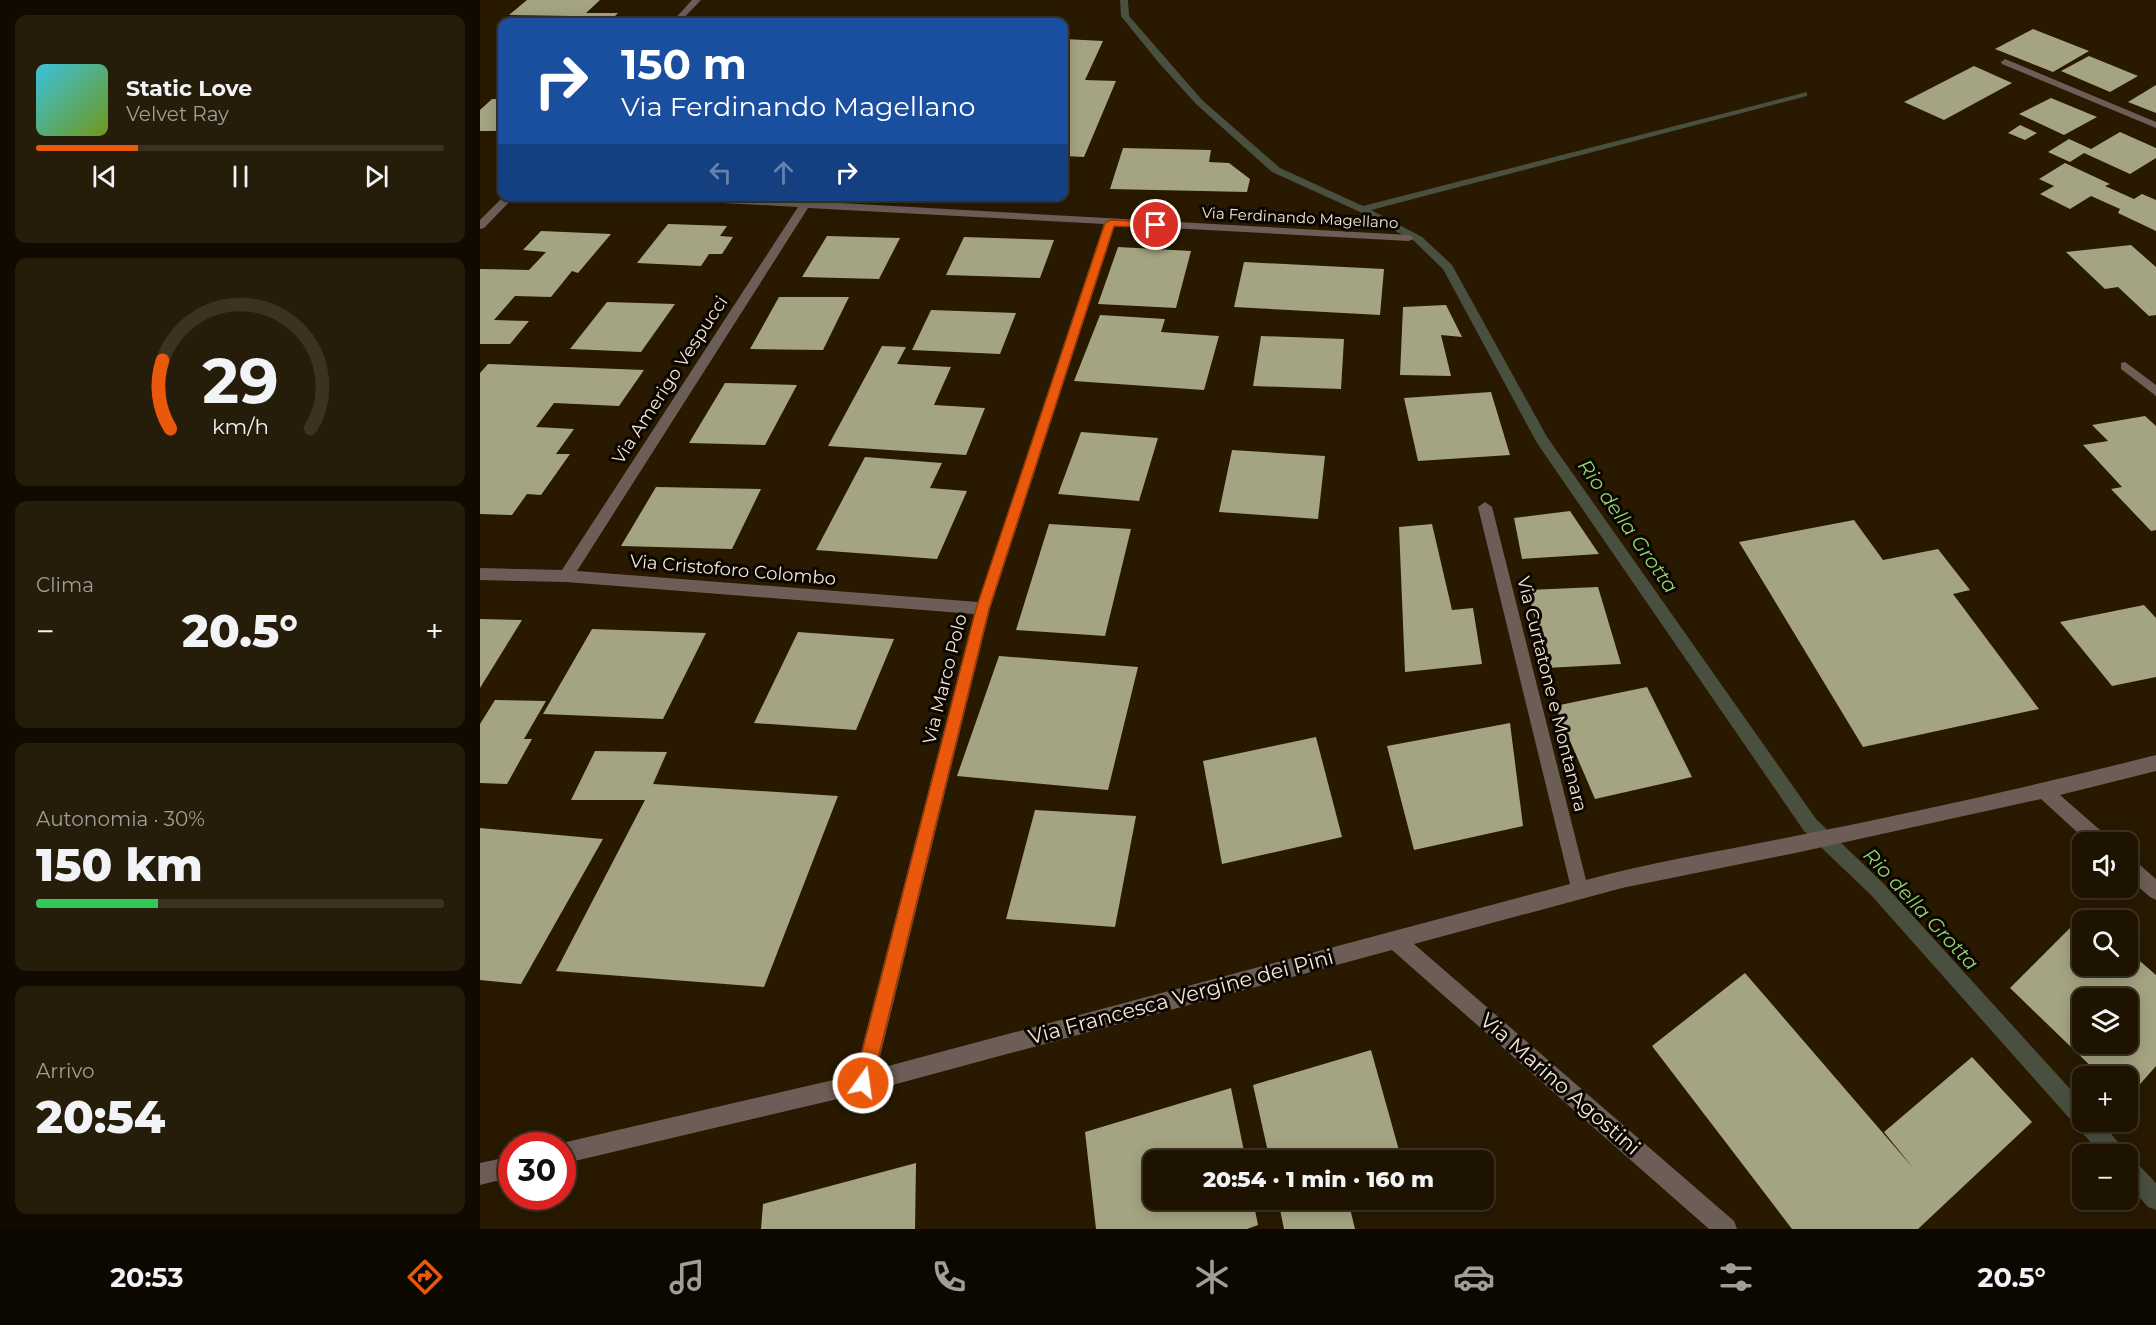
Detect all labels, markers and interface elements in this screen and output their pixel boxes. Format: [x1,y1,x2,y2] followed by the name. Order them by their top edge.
[621,38,747,90] text: 150 m
[522,42,600,120] icon: right
[126,75,252,102] text: Static Love
[621,90,976,123] text: Via Ferdinando Magellano
[126,102,229,126] text: Velvet Ray
[704,156,737,189] icon: left
[767,156,800,189] icon: ahead
[830,156,863,189] icon: right
[88,160,121,193] icon: previous
[224,160,257,193] icon: pause
[360,160,393,193] icon: next
[1130,199,1181,250] pin
[1201,203,1399,232] street label: Via Ferdinando Magellano
[1139,208,1172,241] icon: arrive
[607,292,733,468] street label: Via Amerigo Vespucci
[202,343,278,419] text: 29
[211,413,269,439] text: km/h
[1573,454,1683,598] water label: Rio della Grotta
[629,550,837,590] street label: Via Cristoforo Colombo
[36,573,94,597] text: Clima
[1512,574,1592,814] street label: Via Curtatone e Montanara
[182,603,298,658] text: 20.5°
[36,611,55,651] text: −
[425,611,444,651] text: +
[918,612,972,746] street label: Via Marco Polo
[36,807,205,831] text: Autonomia · 30%
[2072,832,2138,1210] map controls
[2072,832,2138,898] button: sound
[36,837,203,892] text: 150 km
[1858,843,1984,975] water label: Rio della Grotta
[2072,910,2138,976] button: search
[1026,944,1336,1049] street label: Via Francesca Vergine dei Pini
[2072,988,2138,1054] button: layers
[1475,1007,1645,1160] street label: Via Marino Agostini
[831,1051,895,1115] position arrow
[36,1059,95,1083] text: Arrivo
[2072,1066,2138,1132] button: +
[36,1089,165,1144] text: 20:54
[498,1132,576,1210] speed limit sign: 30
[2072,1144,2138,1210] button: −
[1203,1166,1434,1193] text: 20:54 · 1 min · 160 m
[404,1256,446,1298] icon: directions
[666,1256,708,1298] icon: music
[928,1256,970,1298] icon: phone
[1191,1256,1233,1298] icon: climate
[1453,1256,1495,1298] icon: car
[1715,1256,1757,1298] icon: filters
[110,1261,183,1294] text: 20:53
[1978,1261,2046,1294] text: 20.5°

